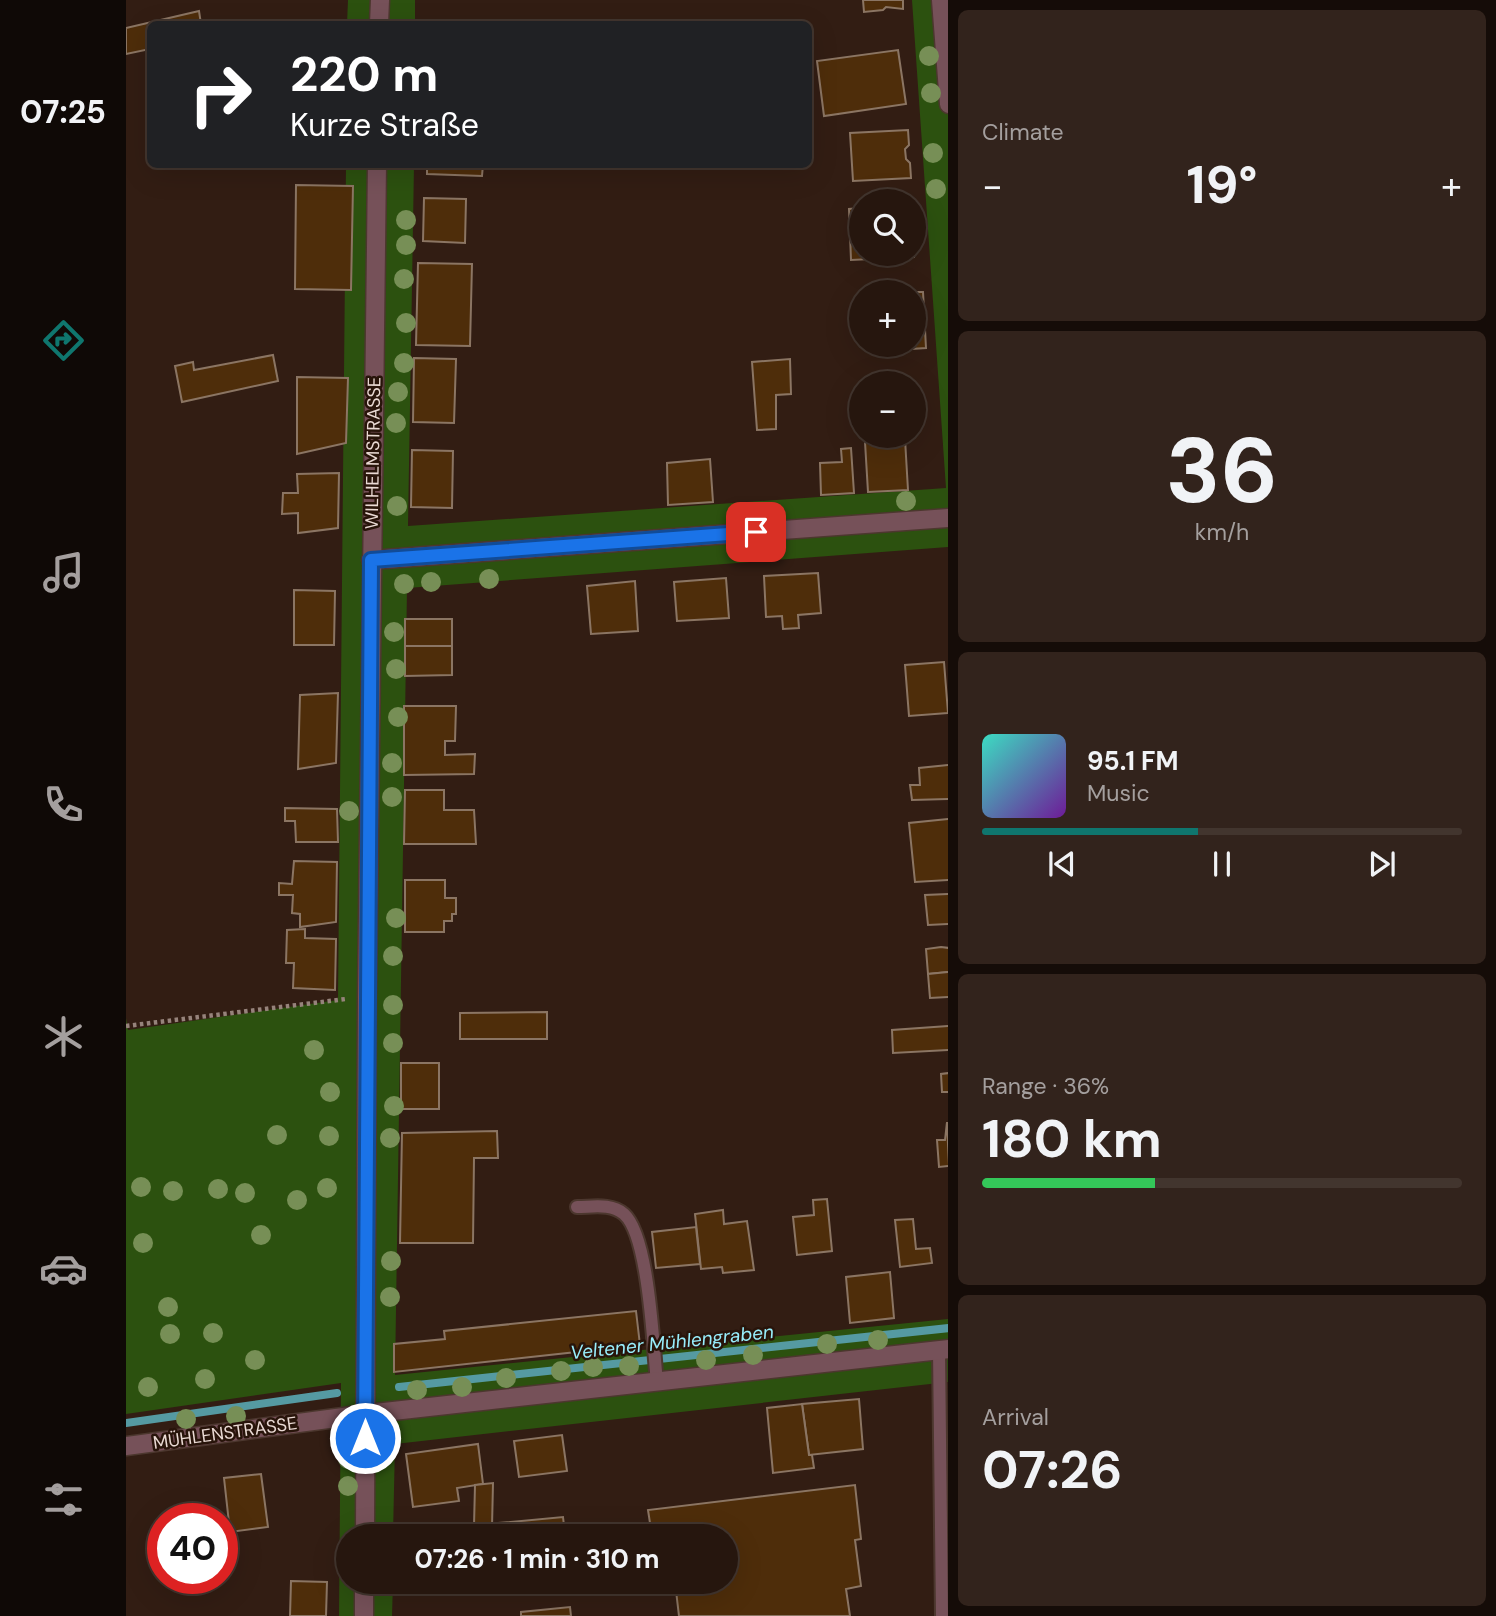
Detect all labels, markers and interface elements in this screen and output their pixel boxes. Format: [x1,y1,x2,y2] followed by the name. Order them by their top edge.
[290,42,438,106] text: 220 m
[175,49,266,140] icon: right
[20,91,106,133] text: 07:25
[290,104,479,146] text: Kurze Straße
[982,117,1064,147] text: Climate
[1187,151,1257,219] text: 19°
[982,161,1003,211] text: −
[1441,161,1462,211] text: +
[849,189,926,448] map controls
[849,189,926,266] button: search
[849,280,926,357] button: +
[39,316,88,365] icon: directions
[849,371,926,448] button: −
[360,377,386,529] street label: WILHELMSTRASSE
[1166,412,1278,530] text: 36
[726,502,786,562] pin
[737,513,775,551] icon: arrive
[1195,517,1249,547] text: km/h
[39,548,88,597] icon: music
[1087,744,1178,778] text: 95.1 FM
[1087,778,1150,808] text: Music
[39,780,88,829] icon: phone
[1043,845,1081,883] icon: previous
[1203,845,1241,883] icon: pause
[1363,845,1401,883] icon: next
[39,1012,88,1061] icon: climate
[982,1071,1109,1101] text: Range · 36%
[982,1105,1162,1173] text: 180 km
[39,1244,88,1293] icon: car
[569,1319,775,1365] water label: Veltener Mühlengraben
[328,1401,402,1475] position arrow
[982,1402,1049,1432] text: Arrival
[151,1411,299,1455] street label: MÜHLENSTRASSE
[982,1436,1122,1504] text: 07:26
[39,1475,88,1524] icon: filters
[147,1503,238,1594] speed limit sign: 40
[415,1542,659,1576] text: 07:26 · 1 min · 310 m

